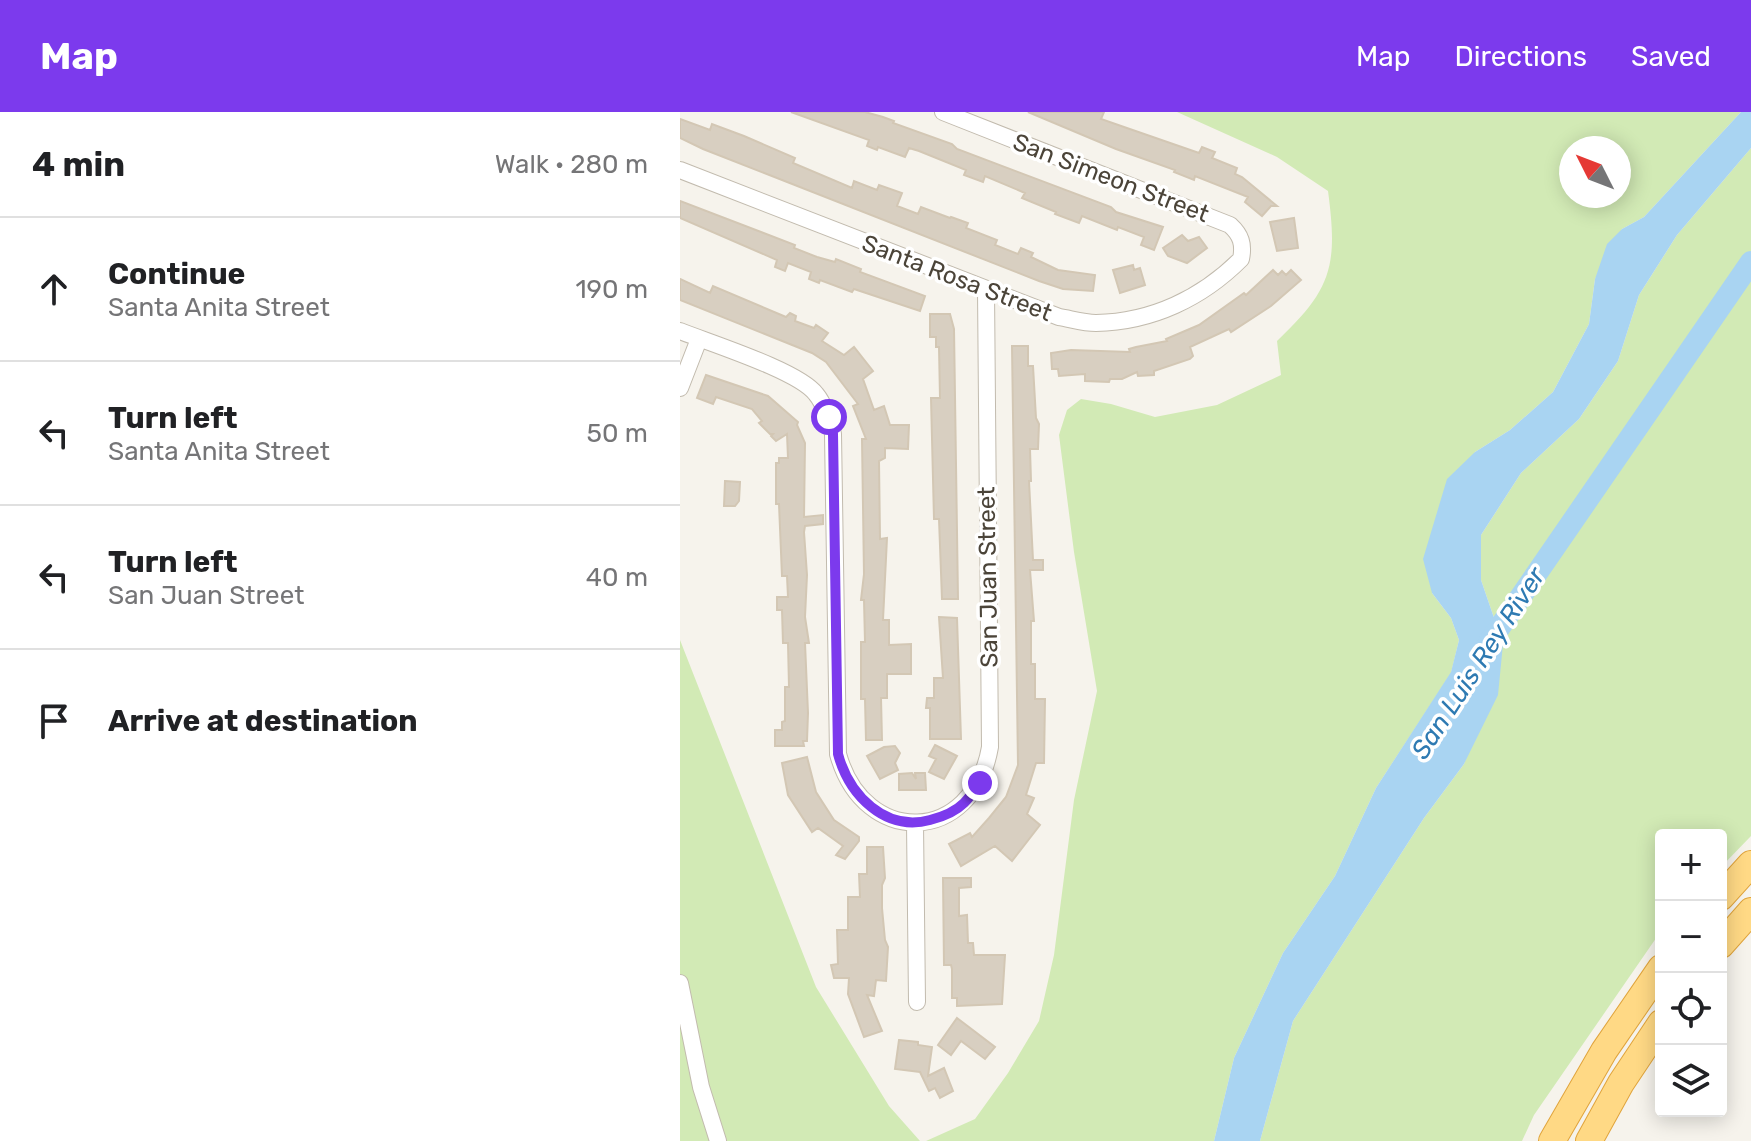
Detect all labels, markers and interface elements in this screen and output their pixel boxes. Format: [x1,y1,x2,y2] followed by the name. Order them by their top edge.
[40,33,118,79] text: Map
[1356,40,1410,73] text: Map
[1454,40,1587,73] text: Directions
[1631,40,1711,73] text: Saved
[1009,128,1213,228] street label: San Simeon Street
[1559,136,1631,208] north arrow
[32,144,125,185] text: 4 min
[495,149,648,180] text: Walk · 280 m
[858,229,1056,327] street label: Santa Rosa Street
[108,256,245,292] text: Continue
[32,267,76,311] icon: ahead
[575,274,648,305] text: 190 m
[108,292,330,323] text: Santa Anita Street
[811,399,847,435] route start
[108,400,238,436] text: Turn left
[32,411,76,455] icon: left
[587,418,648,449] text: 50 m
[108,436,330,467] text: Santa Anita Street
[972,486,1004,668] street label: San Juan Street
[108,544,238,580] text: Turn left
[32,555,76,599] icon: left
[1405,561,1552,765] water label: San Luis Rey River
[586,562,648,593] text: 40 m
[108,580,304,611] text: San Juan Street
[32,699,76,743] icon: arrive
[108,703,418,739] text: Arrive at destination
[962,765,998,801] route end
[1655,829,1727,1117] map controls
[1655,829,1727,901] button: +
[1655,901,1727,973] button: −
[1655,973,1727,1045] button: locate
[1655,1045,1727,1117] button: layers

